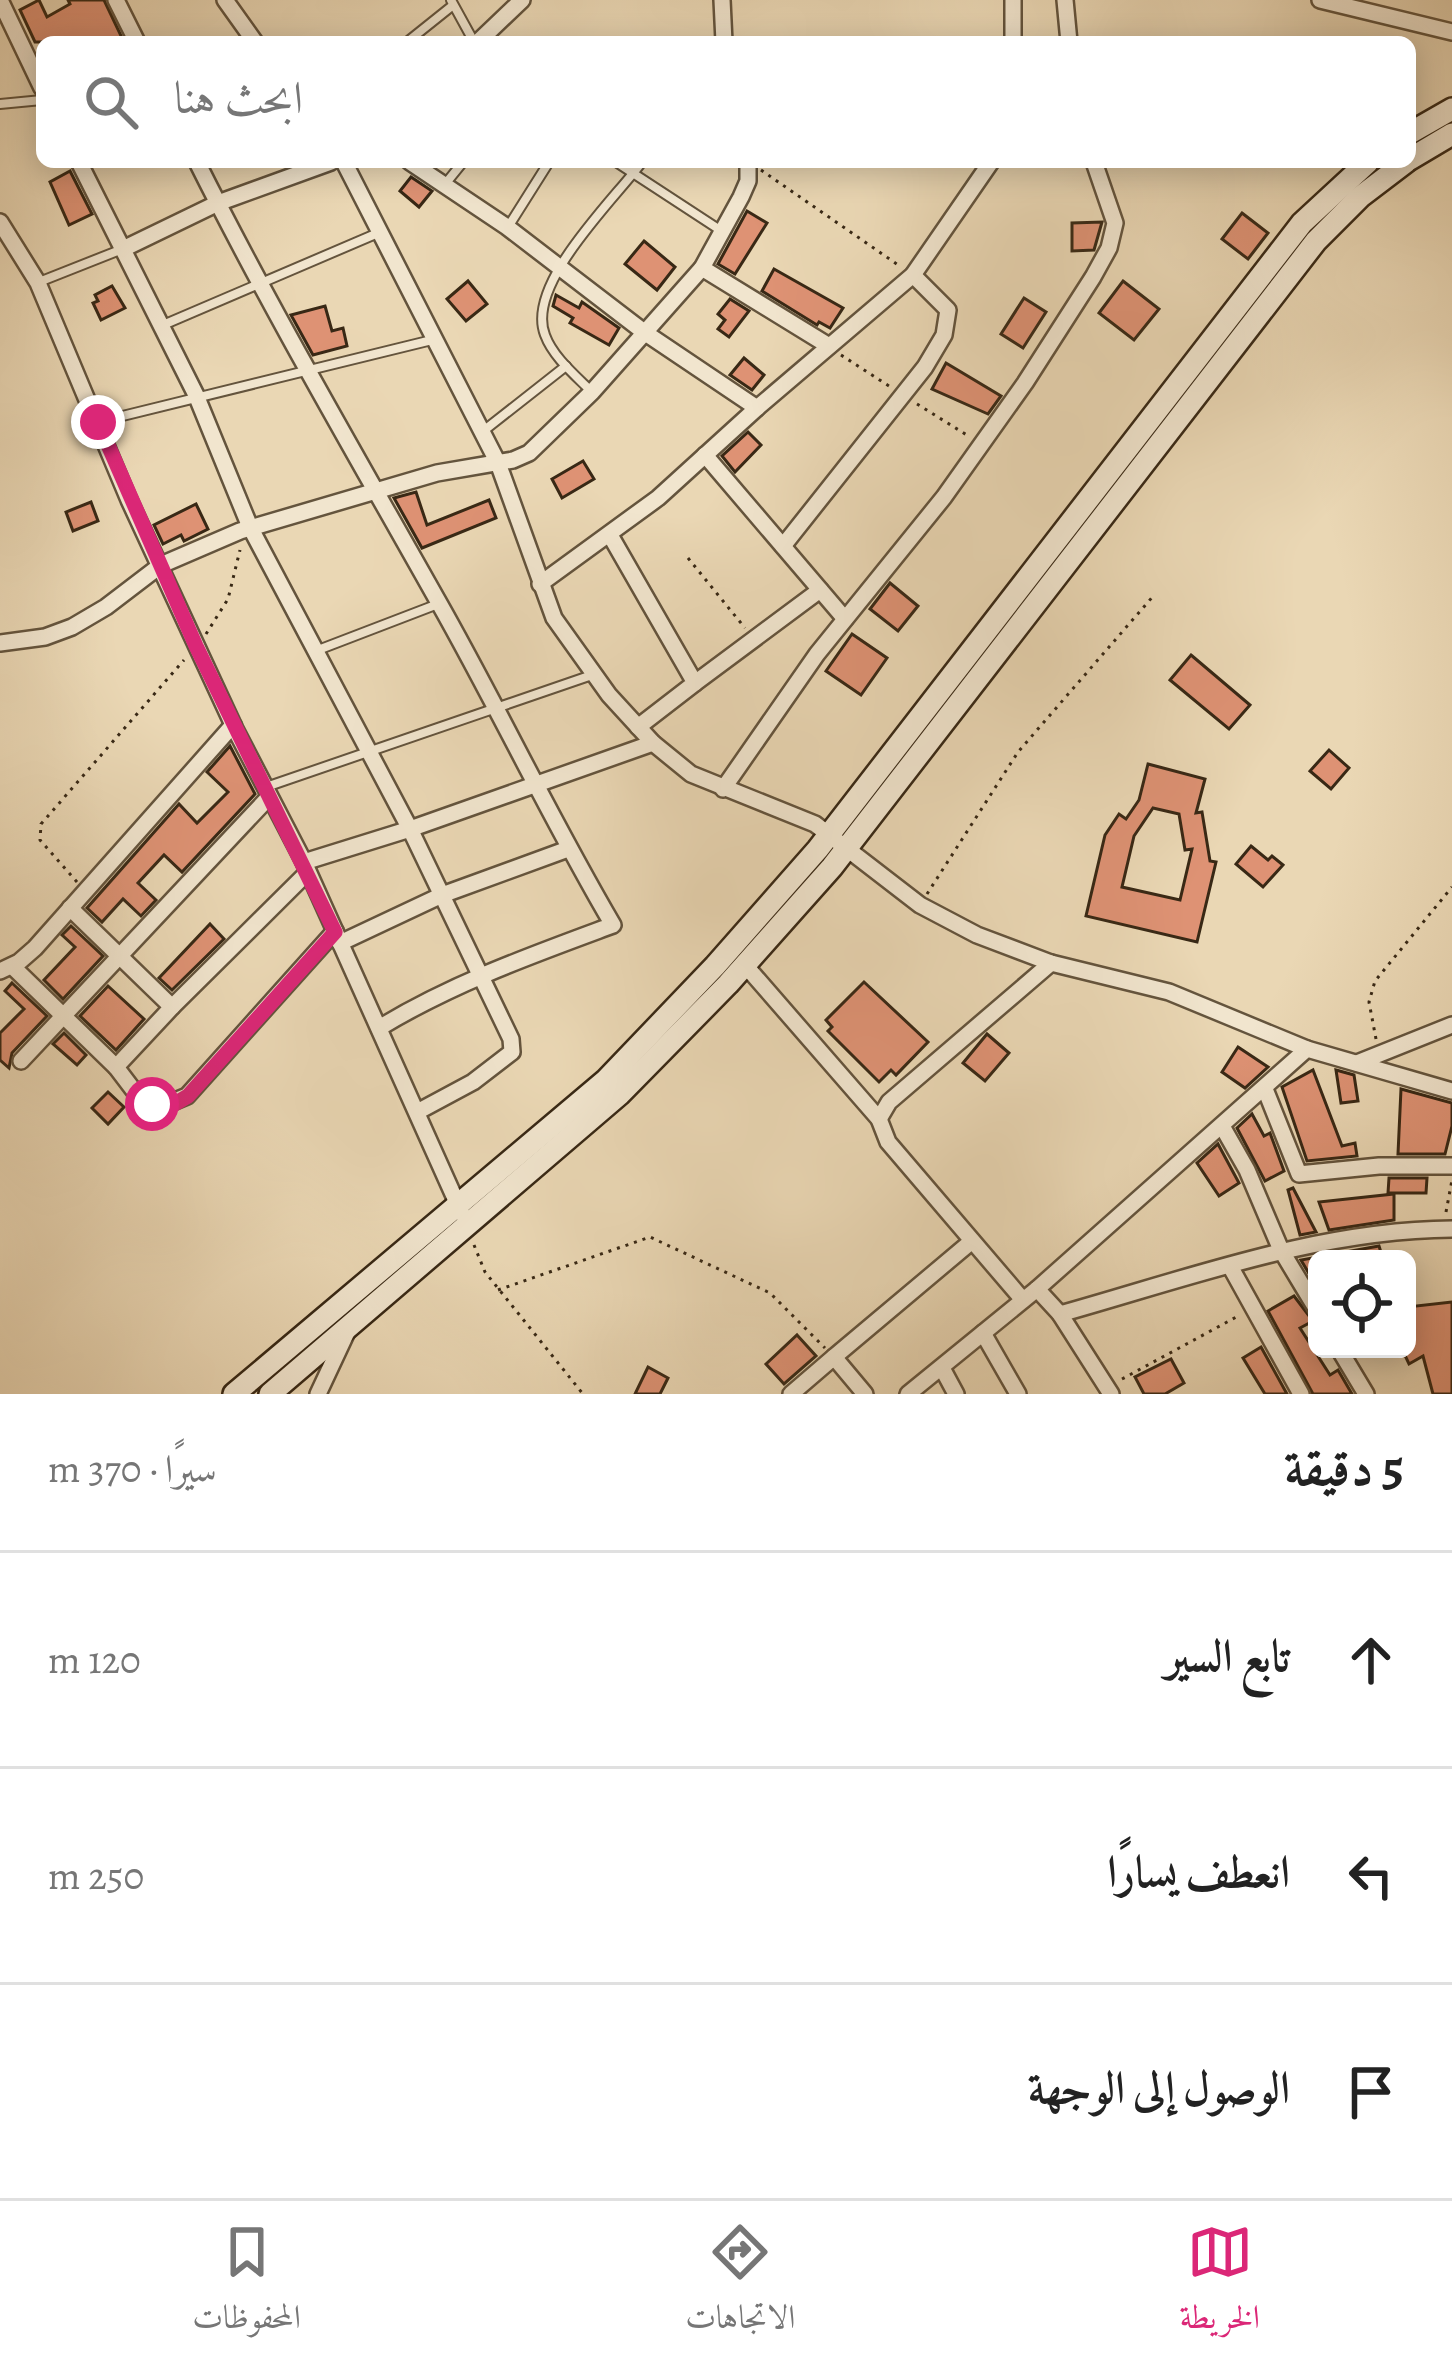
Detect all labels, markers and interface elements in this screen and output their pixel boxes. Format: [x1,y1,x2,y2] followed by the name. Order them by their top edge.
[36,36,1416,168] search box
[174,67,303,129] text: ابحث هنا
[78,69,144,135] icon: search
[71,395,125,449] route end
[125,1077,179,1131] route start
[1308,1250,1416,1358] map controls
[1308,1250,1416,1358] button: locate
[1284,1433,1404,1503] text: 5 دقيقة
[48,1442,217,1495] text: سيرًا · 370 m
[1165,1625,1290,1687] text: تابع السير
[1338,1627,1404,1693] icon: ahead
[48,1633,141,1686] text: 120 m
[1107,1841,1290,1903] text: انعطف يسارًا
[1338,1843,1404,1909] icon: left
[48,1849,144,1902] text: 250 m
[1028,2057,1290,2119] text: الوصول إلى الوجهة
[1338,2059,1404,2125] icon: arrive
[192,2219,301,2349] tab: المحفوظات
[685,2219,795,2349] tab: الاتجاهات
[1180,2219,1260,2349] tab: الخريطة

